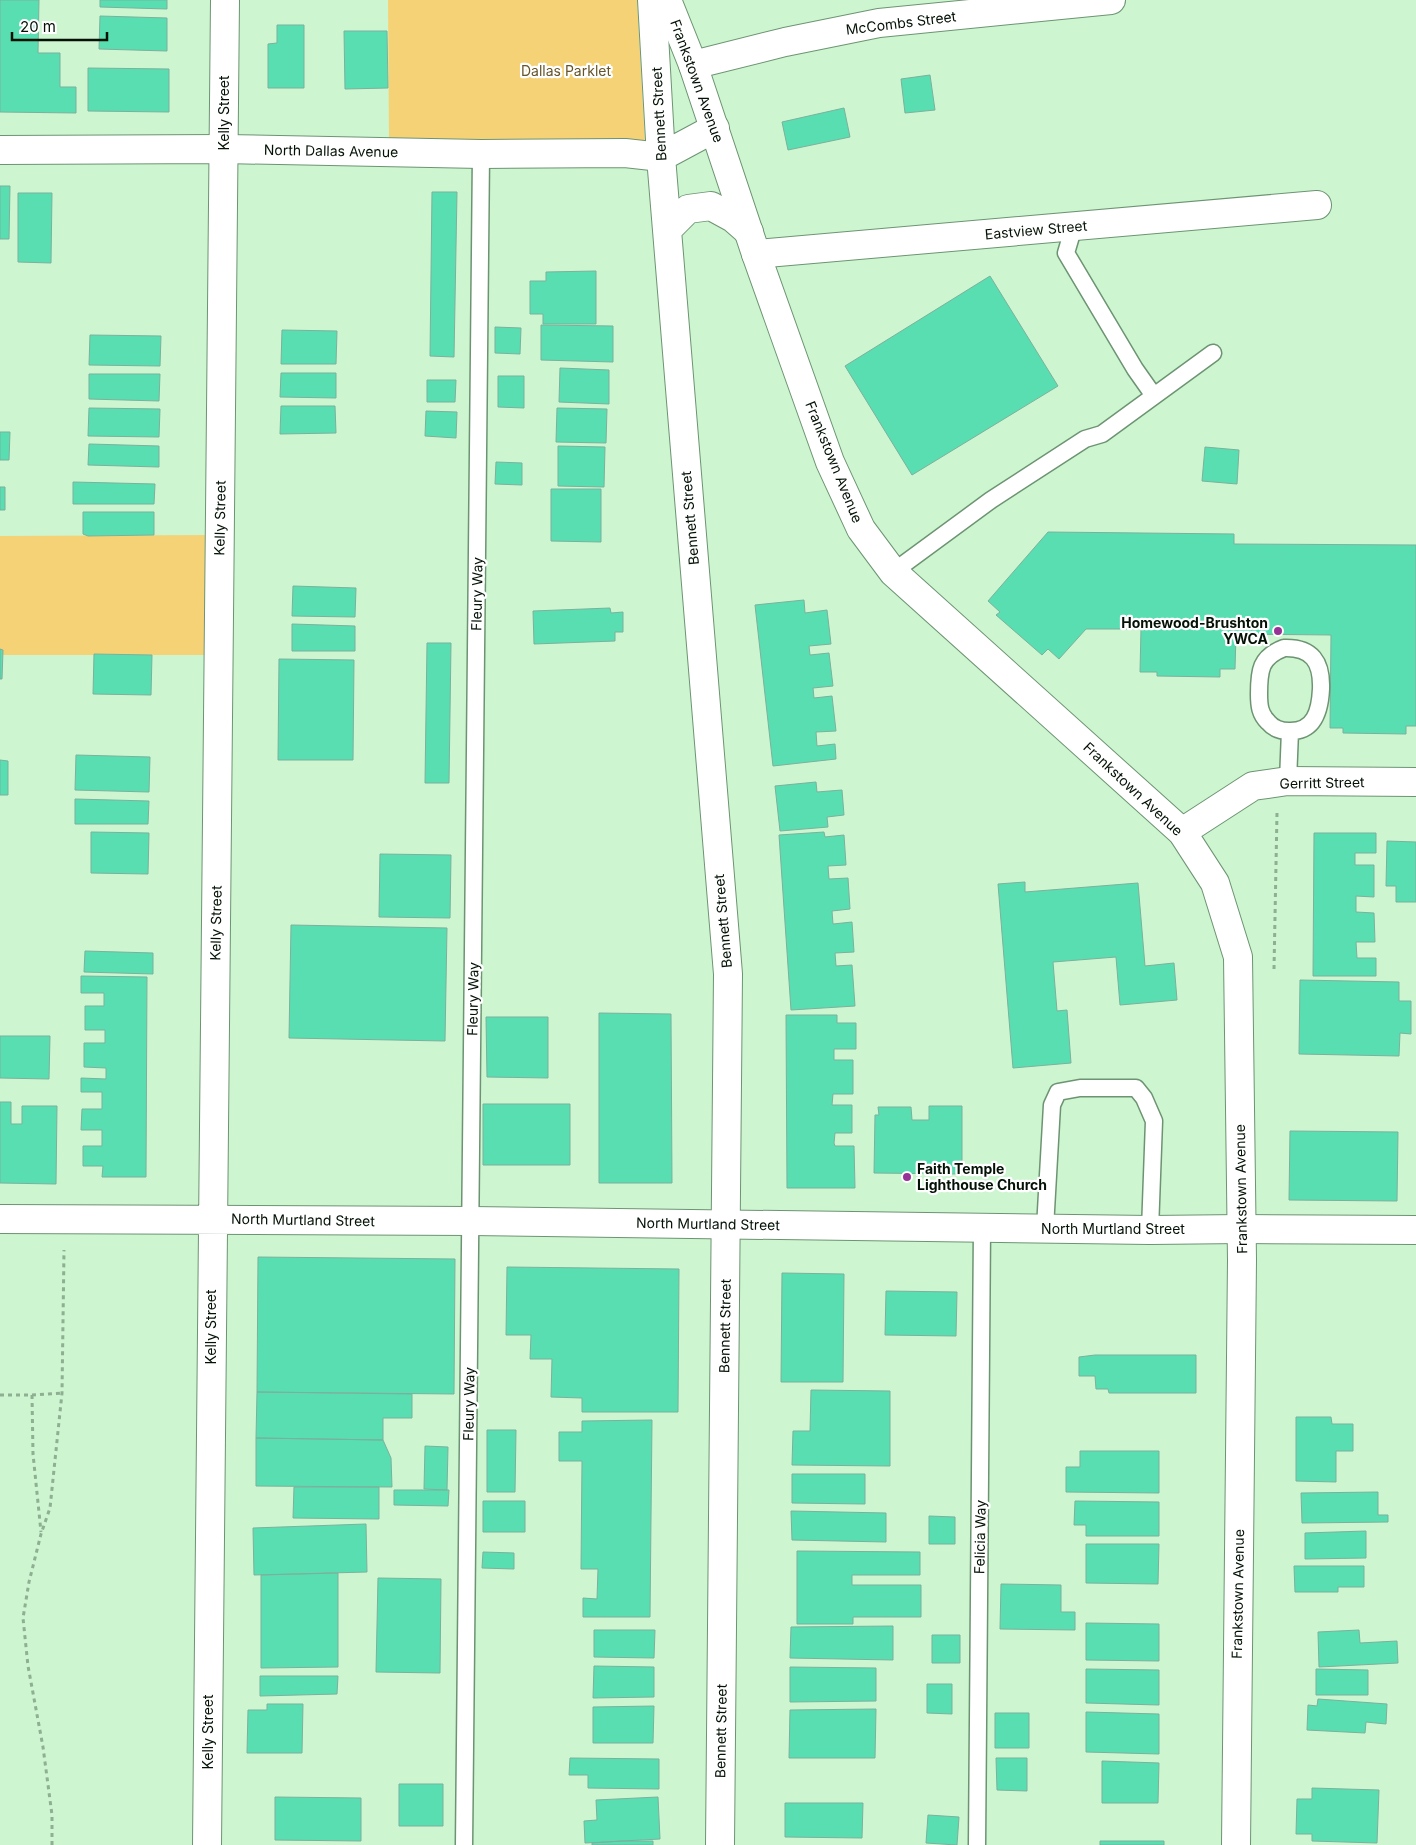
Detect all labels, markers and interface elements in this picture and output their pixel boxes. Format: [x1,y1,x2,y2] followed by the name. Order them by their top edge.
[845,7,957,38] street label: McCombs Street
[12,10,108,42] scale bar
[20,17,56,36] text: 20 m
[667,17,728,145] street label: Frankstown Avenue
[521,62,611,79] park label: Dallas Parklet
[648,66,669,162] street label: Bennett Street
[215,75,232,151] street label: Kelly Street
[264,141,398,160] street label: North Dallas Avenue
[984,217,1088,242] street label: Eastview Street
[802,398,867,525] street label: Frankstown Avenue
[677,470,702,566] street label: Bennett Street
[210,480,229,556] street label: Kelly Street
[467,557,486,631] street label: Fleury Way
[1121,614,1269,647] place label: Homewood-Brushton YWCA
[1272,625,1284,637] marker: Homewood-Brushton YWCA
[1080,738,1187,839] street label: Frankstown Avenue
[1279,773,1365,792] street label: Gerritt Street
[710,873,735,969] street label: Bennett Street
[206,885,225,961] street label: Kelly Street
[463,962,482,1036] street label: Fleury Way
[1231,1124,1250,1254] street label: Frankstown Avenue
[917,1160,1047,1193] place label: Faith Temple Lighthouse Church
[901,1171,913,1183] marker: Faith Temple Lighthouse Church
[231,1210,375,1229] street label: North Murtland Street
[636,1214,780,1233] street label: North Murtland Street
[1041,1220,1185,1237] street label: North Murtland Street
[715,1278,734,1373] street label: Bennett Street
[202,1289,219,1365] street label: Kelly Street
[459,1367,478,1441] street label: Fleury Way
[970,1499,989,1574] street label: Felicia Way
[1228,1529,1247,1659] street label: Frankstown Avenue
[711,1683,730,1778] street label: Bennett Street
[199,1694,216,1770] street label: Kelly Street

